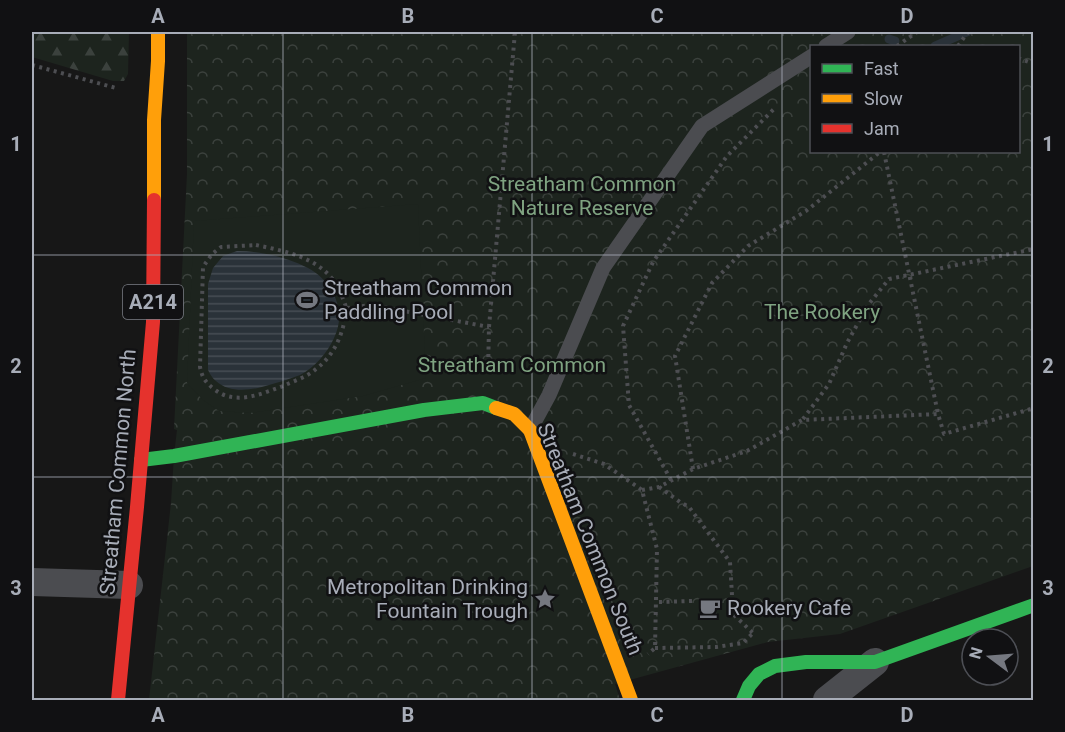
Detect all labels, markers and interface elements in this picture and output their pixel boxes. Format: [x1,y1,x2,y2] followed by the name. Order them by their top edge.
[151,4,165,28] text: A
[402,4,414,28] text: B
[650,4,664,28] text: C
[901,4,914,28] text: D
[810,45,1020,153] legend
[864,58,899,79] text: Fast
[864,88,903,109] text: Slow
[864,118,900,139] text: Jam
[10,132,22,156] text: 1
[1042,132,1054,156] text: 1
[488,172,676,220] park label: Streatham Common Nature Reserve
[324,276,512,324] place label: Streatham Common Paddling Pool
[123,285,183,319] road number: A214
[295,288,319,312] sports icon: Streatham Common Paddling Pool
[764,300,880,324] park label: The Rookery
[95,348,141,596] street label: Streatham Common North
[418,353,606,377] park label: Streatham Common
[10,354,22,378] text: 2
[1042,354,1054,378] text: 2
[532,420,648,658] street label: Streatham Common South
[327,575,528,623] place label: Metropolitan Drinking Fountain Trough
[10,576,22,600] text: 3
[1042,576,1054,600] text: 3
[533,587,557,611] place icon: Metropolitan Drinking Fountain Trough
[698,596,722,620] cafe icon: Rookery Cafe
[727,596,851,620] place label: Rookery Cafe
[960,627,1020,687] north arrow
[965,645,987,661] text: N
[151,703,165,727] text: A
[402,703,414,727] text: B
[650,703,664,727] text: C
[901,703,914,727] text: D

